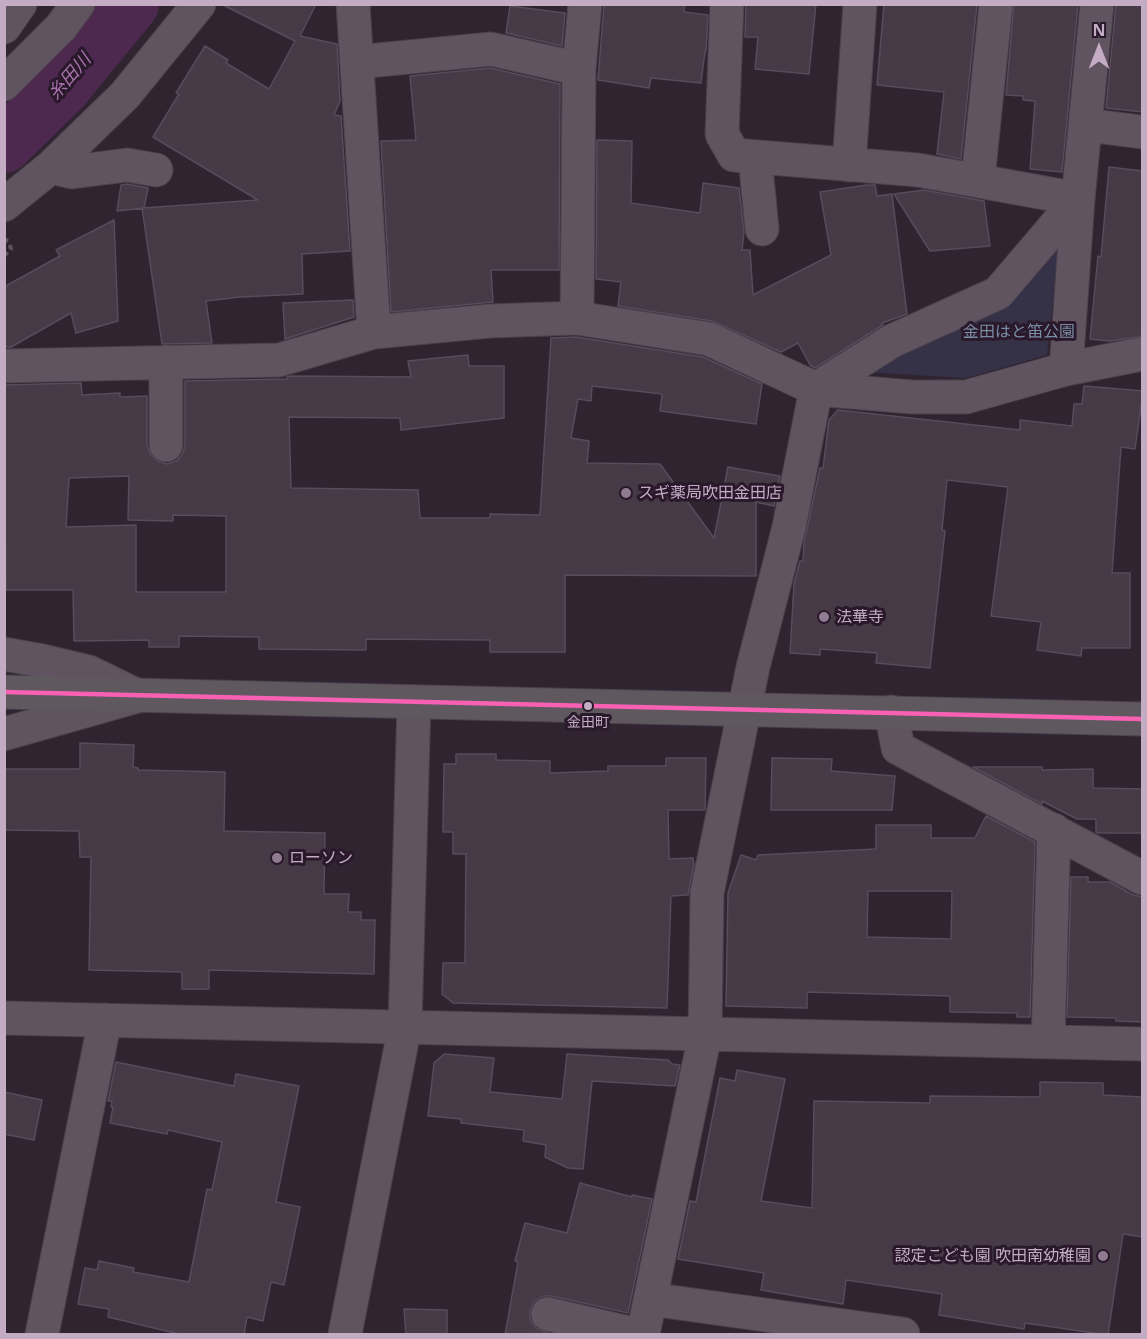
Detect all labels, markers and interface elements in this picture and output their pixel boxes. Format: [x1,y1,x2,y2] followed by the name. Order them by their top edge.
[1069,18,1129,78] north arrow
[1092,19,1106,41] text: N
[44,50,96,104] water label: 糸田川
[963,322,1075,342] park label: 金田はと笛公園
[638,483,782,503] place label: スギ薬局吹田金田店
[619,486,633,500] marker: スギ薬局吹田金田店
[836,607,884,627] place label: 法華寺
[817,610,831,624] marker: 法華寺
[582,700,594,712] marker: 金田町
[567,715,609,731] place label: 金田町
[289,848,353,868] place label: ローソン
[270,851,284,865] marker: ローソン
[895,1246,1091,1266] place label: 認定こども園 吹田南幼稚園
[1096,1249,1110,1263] marker: 認定こども園 吹田南幼稚園

